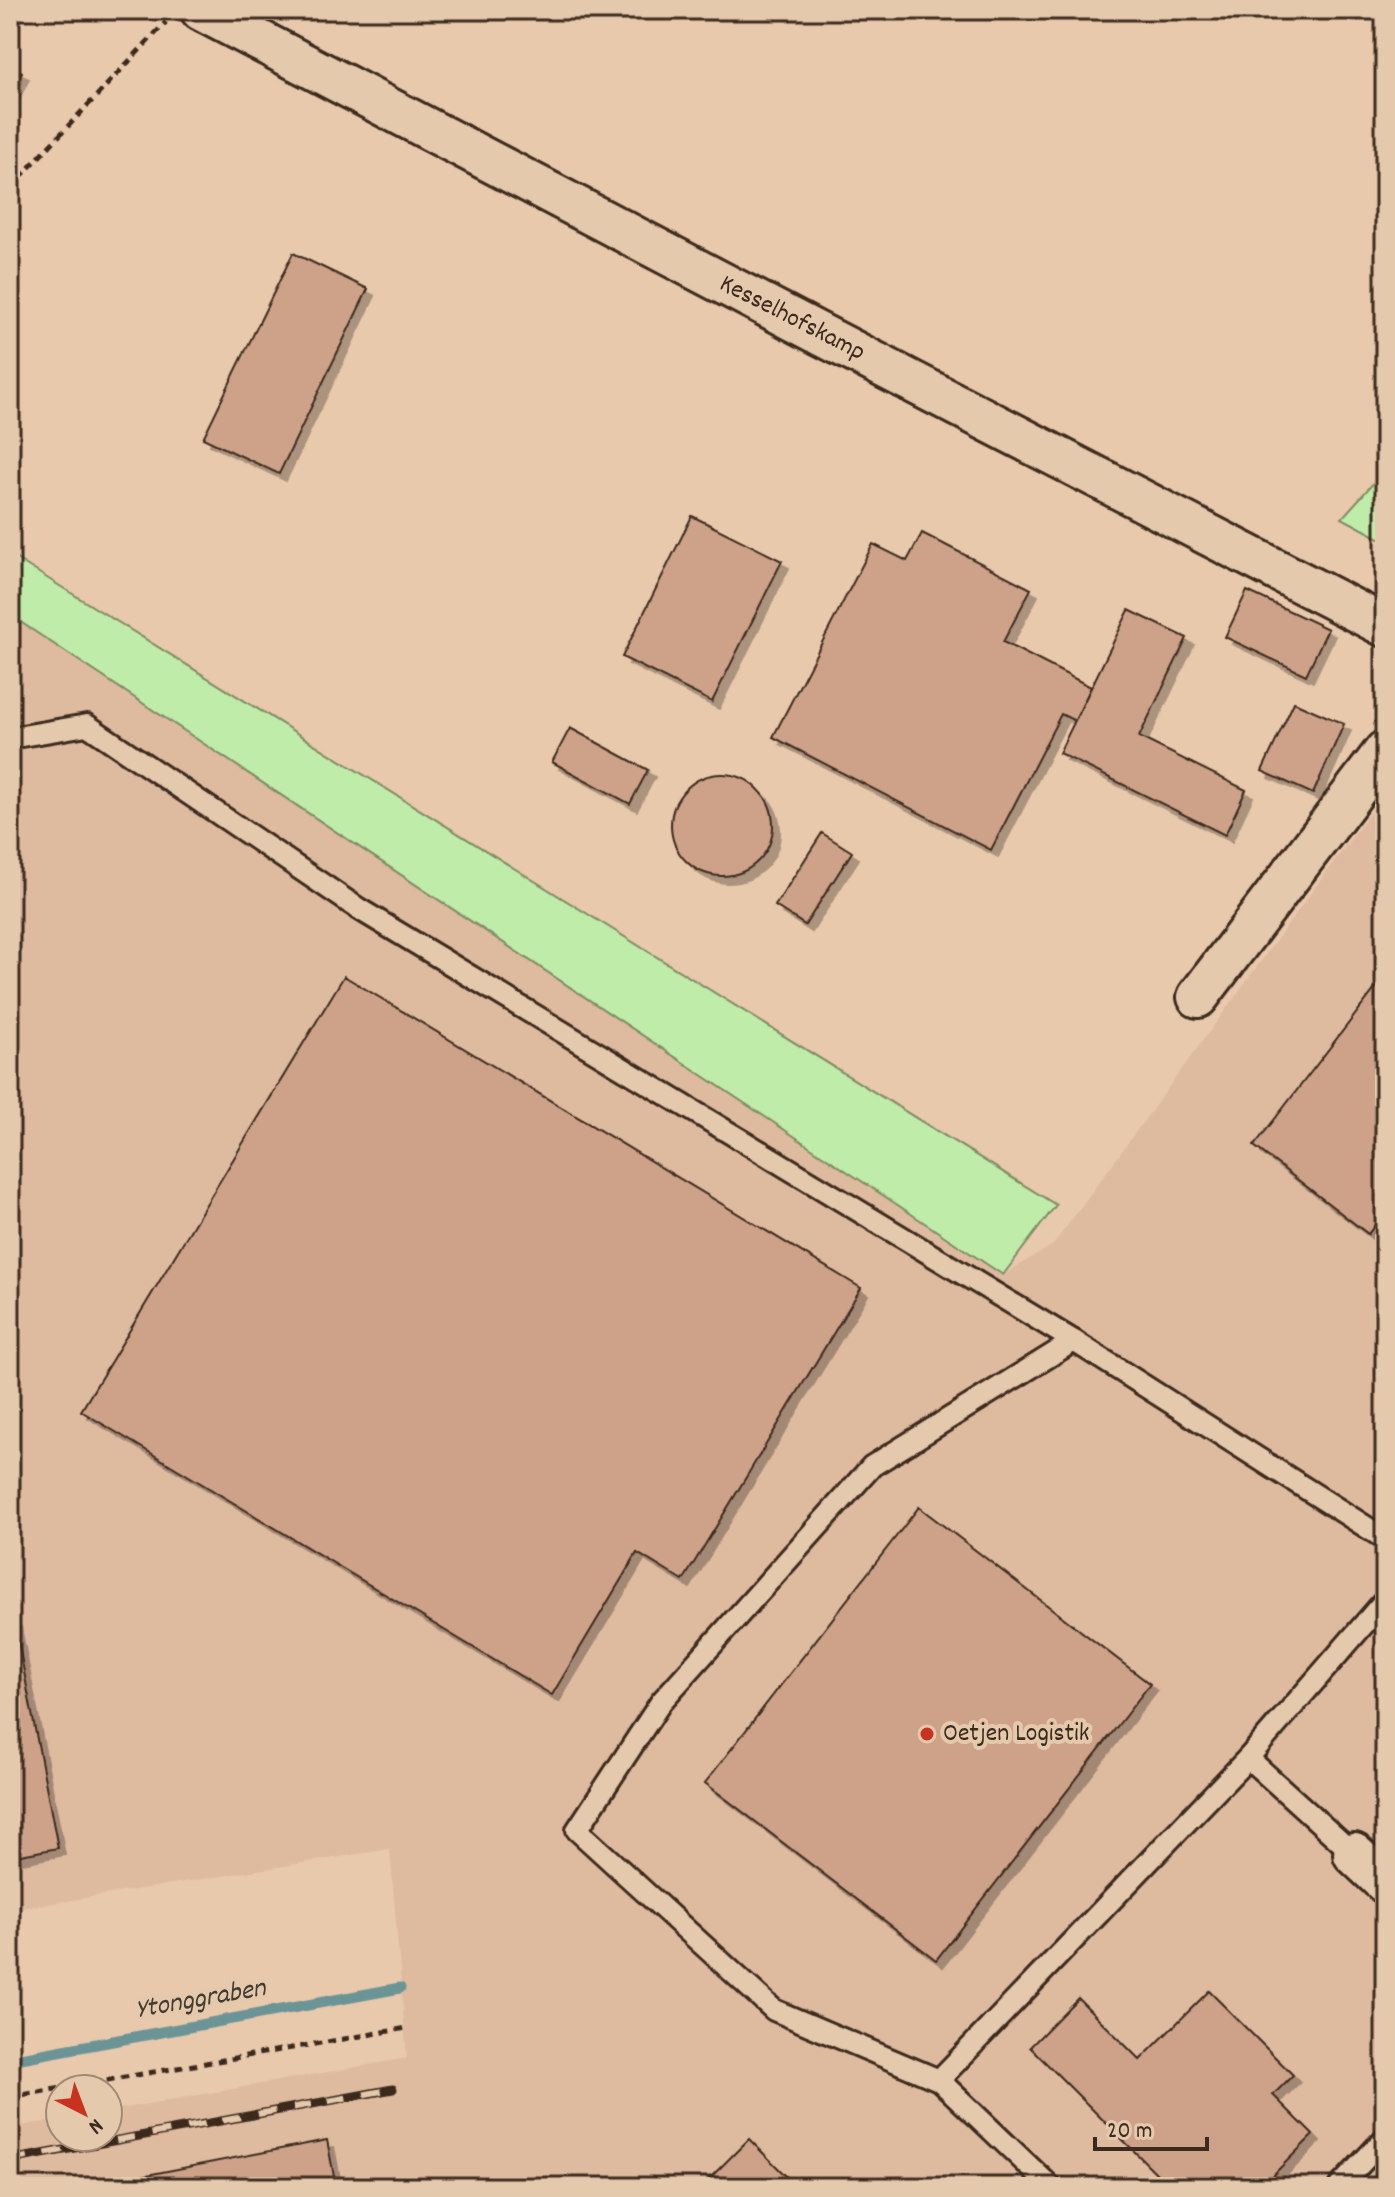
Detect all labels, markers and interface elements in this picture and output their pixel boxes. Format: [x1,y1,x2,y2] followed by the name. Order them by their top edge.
[713,266,871,372] street label: Kesselhofskamp
[943,1716,1089,1753] place label: Oetjen Logistik
[918,1725,936,1743] marker: Oetjen Logistik
[133,1970,270,2032] water label: Ytonggraben
[44,2073,124,2153] north arrow
[1095,2101,1207,2151] scale bar
[81,2110,109,2141] text: N
[1107,2115,1153,2149] text: 20 m

